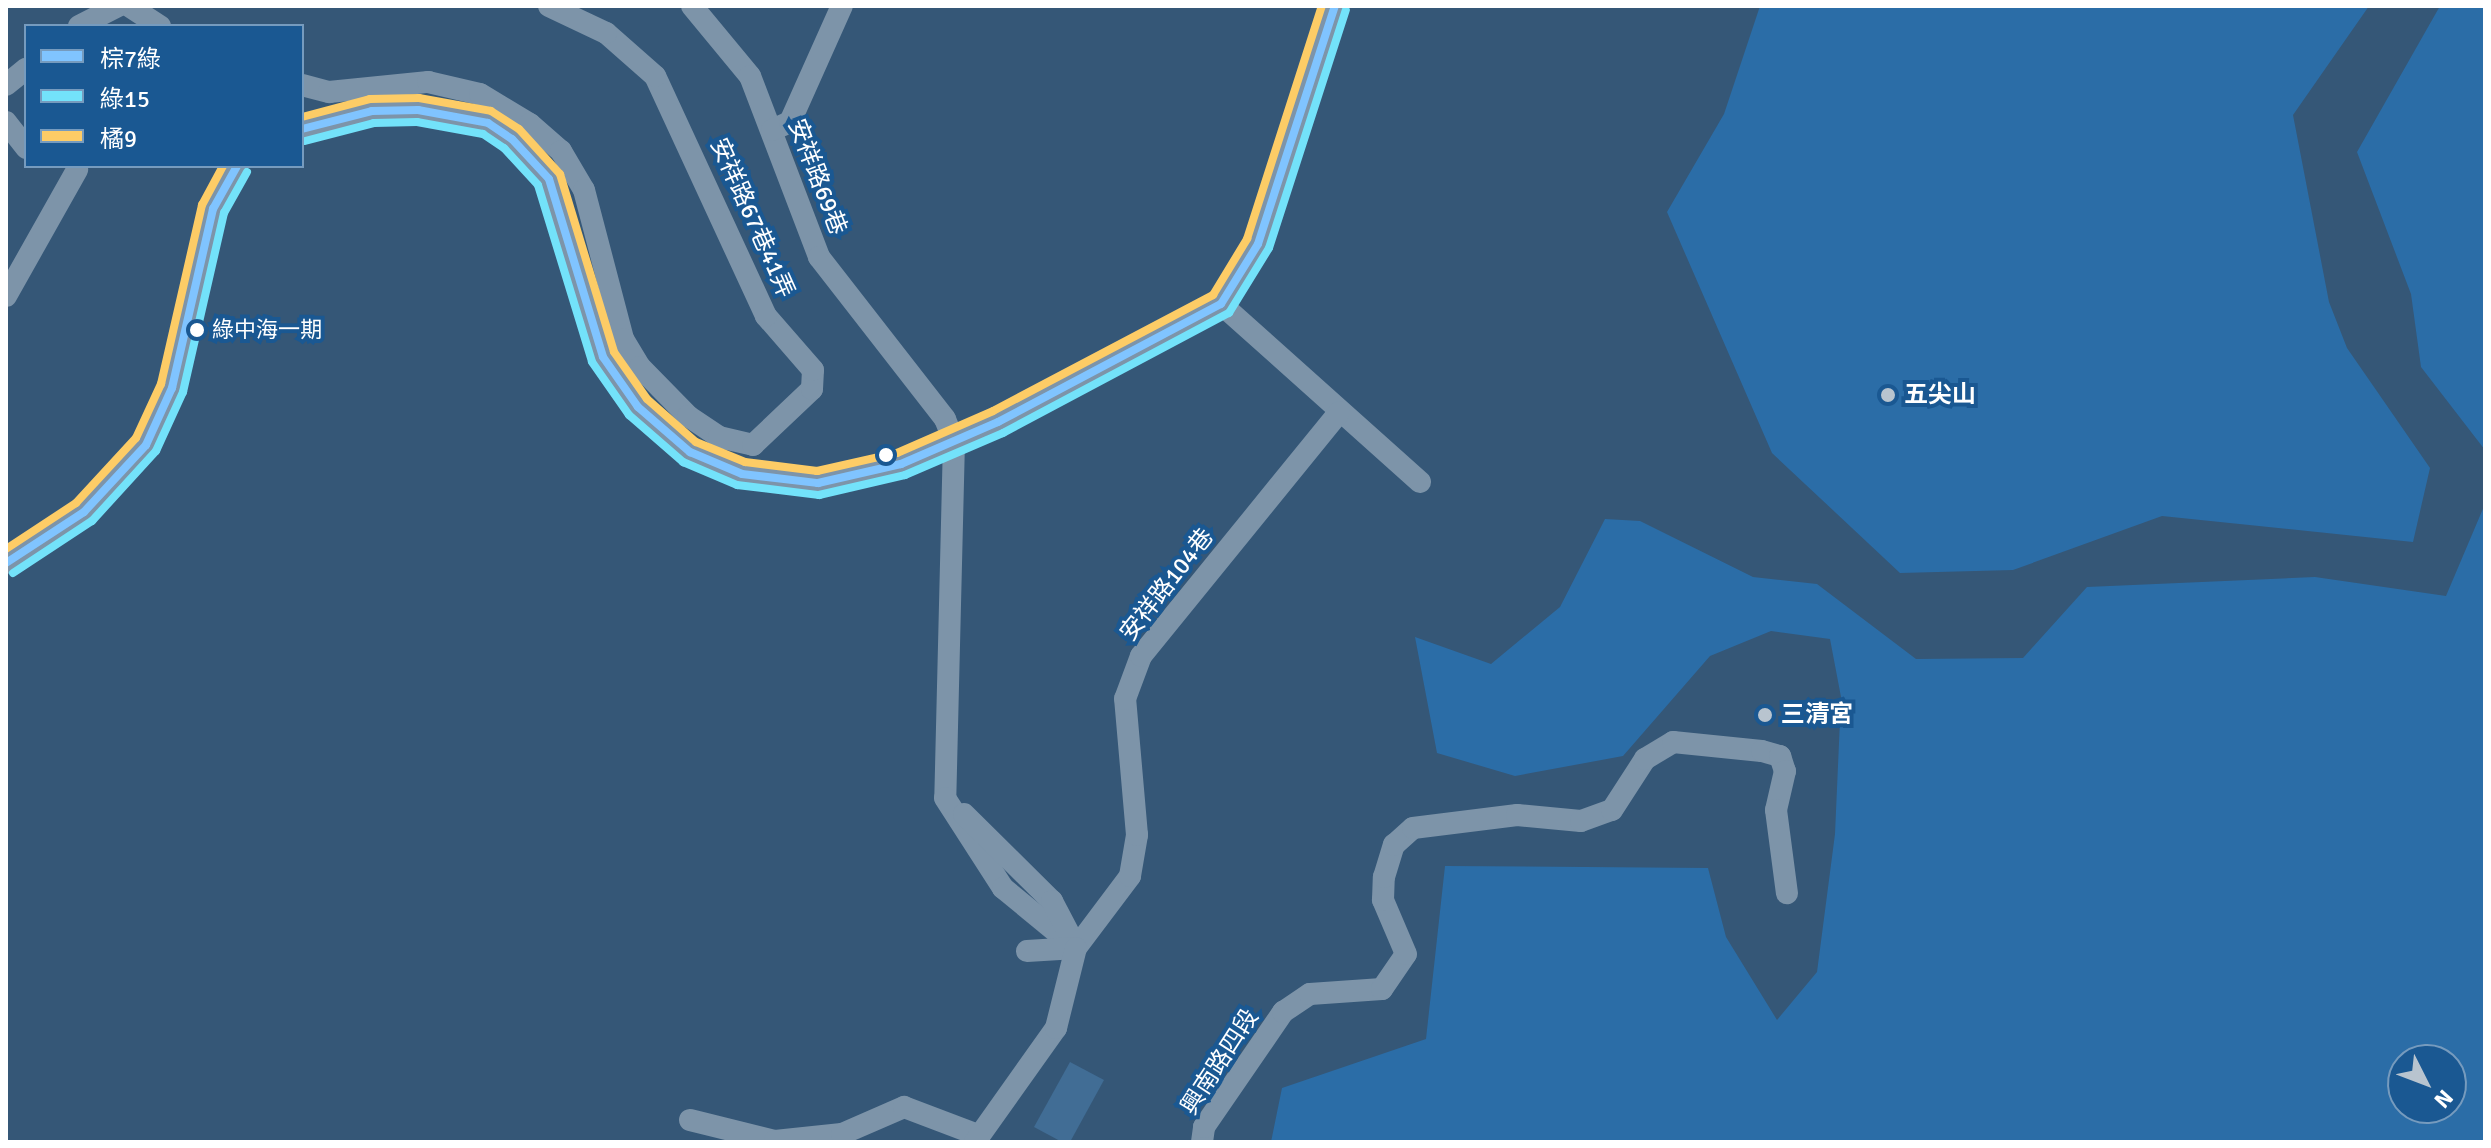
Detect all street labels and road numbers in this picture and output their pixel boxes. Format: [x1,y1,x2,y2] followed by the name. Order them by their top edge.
[782,115,852,239] street label: 安祥路69巷
[704,134,800,302] street label: 安祥路67巷41弄
[1114,523,1220,647] street label: 安祥路104巷
[1175,1004,1265,1120] street label: 興南路四段

